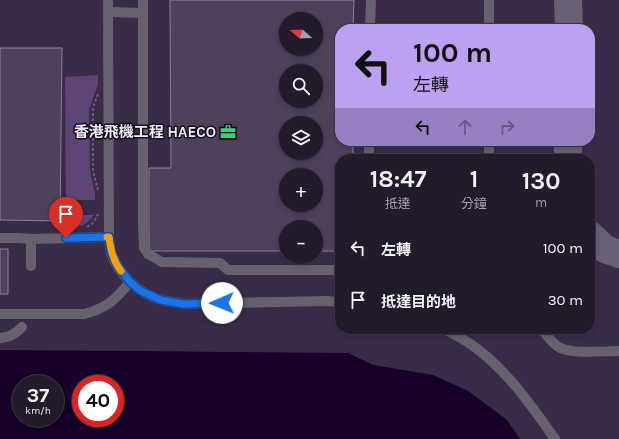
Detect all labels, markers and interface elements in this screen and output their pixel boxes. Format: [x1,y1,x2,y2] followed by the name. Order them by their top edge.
[279,12,323,56] north arrow
[279,12,323,264] map controls
[413,36,492,69] text: 100 m
[347,40,399,92] icon: left
[279,64,323,108] button: search
[413,74,449,96] text: 左轉
[279,116,323,160] button: layers
[412,116,434,138] icon: left
[454,116,476,138] icon: ahead
[496,116,518,138] icon: right
[74,123,216,141] place label: 香港飛機工程 HAECO
[219,123,237,141] office icon: 香港飛機工程 HAECO
[370,165,426,193] text: 18:47
[470,165,478,193] text: 1
[522,167,560,195] text: 130
[279,168,323,212] button: +
[535,195,547,210] text: m
[385,196,411,211] text: 抵達
[461,196,487,211] text: 分鐘
[49,197,83,238] pin
[55,203,77,225] icon: arrive
[279,220,323,264] button: −
[347,237,369,259] icon: left
[543,239,583,257] text: 100 m
[381,241,411,259] text: 左轉
[201,282,243,324] position arrow
[347,289,369,311] icon: arrive
[548,291,583,309] text: 30 m
[381,293,456,311] text: 抵達目的地
[72,375,124,427] speed limit sign: 40
[27,384,49,407] text: 37
[25,405,51,417] text: km/h

